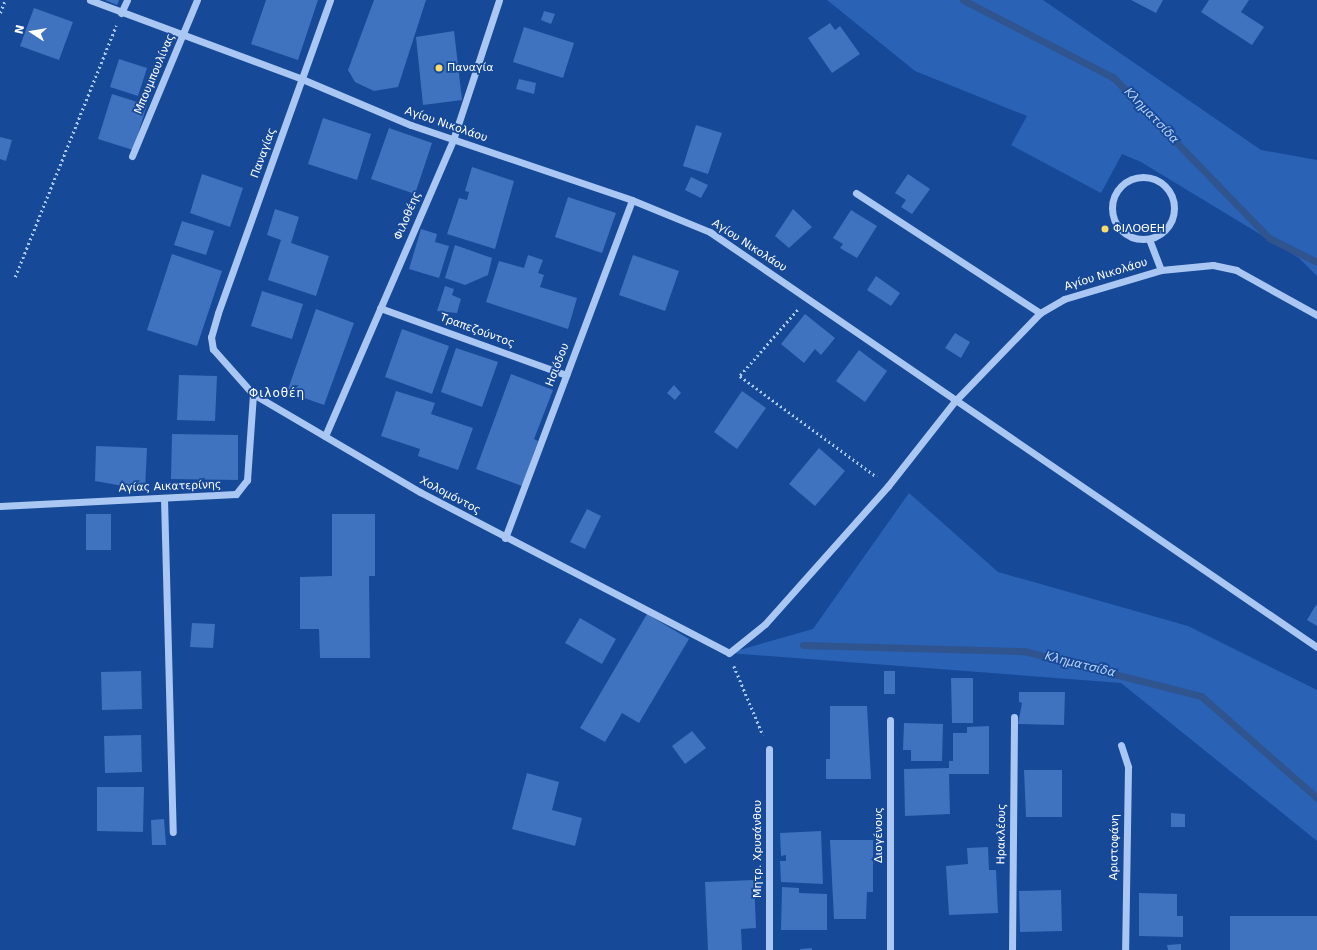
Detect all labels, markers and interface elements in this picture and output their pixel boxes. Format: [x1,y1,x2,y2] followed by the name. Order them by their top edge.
[12,12,52,52] north arrow
[12,24,27,35] text: N
[132,32,178,116] street label: Μπουμπουλίνας
[447,61,493,75] place label: Παναγία
[434,63,444,73] marker: Παναγία
[1121,85,1181,147] water label: Κληματσίδα
[403,105,489,145] street label: Αγίου Νικολάου
[249,126,279,180] street label: Παναγίας
[392,190,424,242] street label: Φιλοθέης
[709,217,789,275] street label: Αγίου Νικολάου
[1113,222,1165,236] place label: ΦΙΛΟΘΕΗ
[1100,224,1110,234] marker: ΦΙΛΟΘΕΗ
[1063,256,1149,294] street label: Αγίου Νικολάου
[438,311,516,351] street label: Τραπεζούντος
[544,341,572,389] street label: Ησιόδου
[249,387,305,401] district label: Φιλοθέη
[417,474,483,518] street label: Χολομόντος
[118,479,222,495] street label: Αγίας Αικατερίνης
[1043,649,1117,681] water label: Κληματσίδα
[751,800,765,898] street label: Μητρ. Χρυσάνθου
[995,803,1009,865] street label: Ηρακλέους
[872,807,886,863] street label: Διογένους
[1108,814,1122,880] street label: Αριστοφάνη

